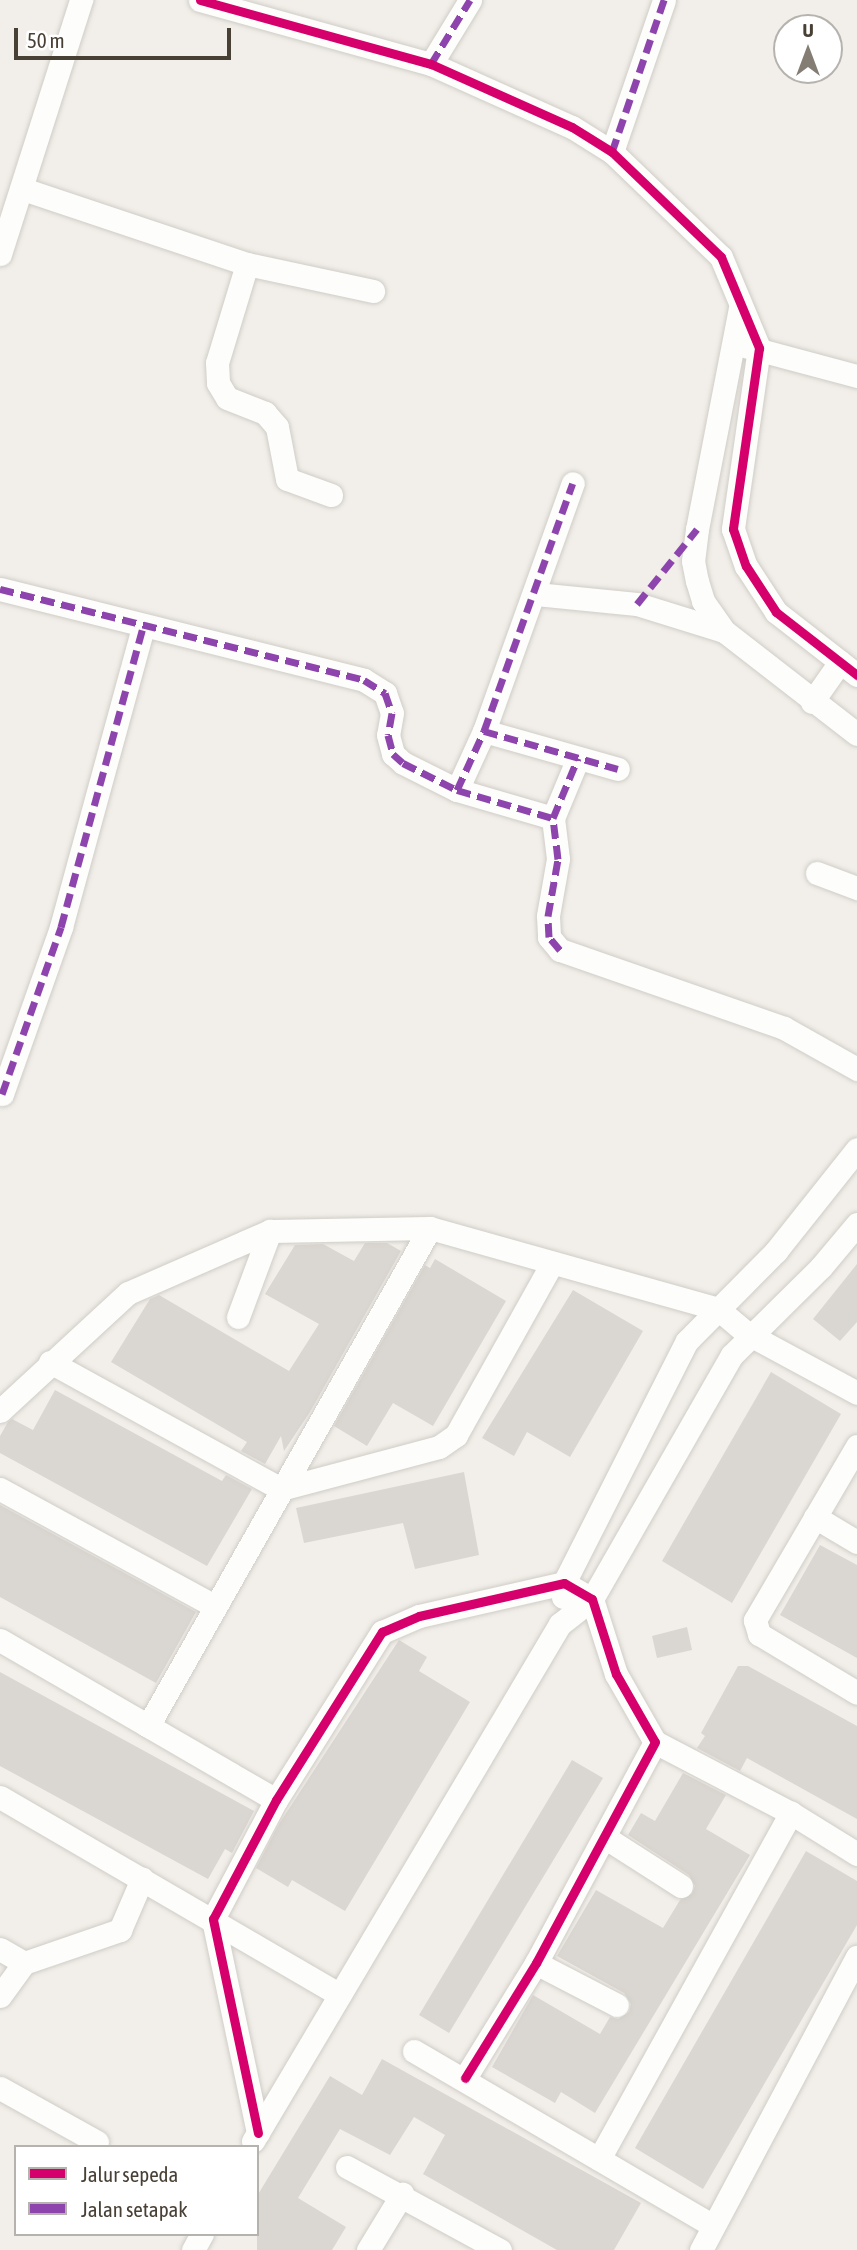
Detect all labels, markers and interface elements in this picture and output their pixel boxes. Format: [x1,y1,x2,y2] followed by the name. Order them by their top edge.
[18,14,234,58] scale bar
[773,14,843,84] north arrow
[802,19,814,41] text: U
[27,28,65,52] text: 50 m
[14,2145,259,2236] legend
[81,2162,178,2186] text: Jalur sepeda
[81,2197,188,2221] text: Jalan setapak

